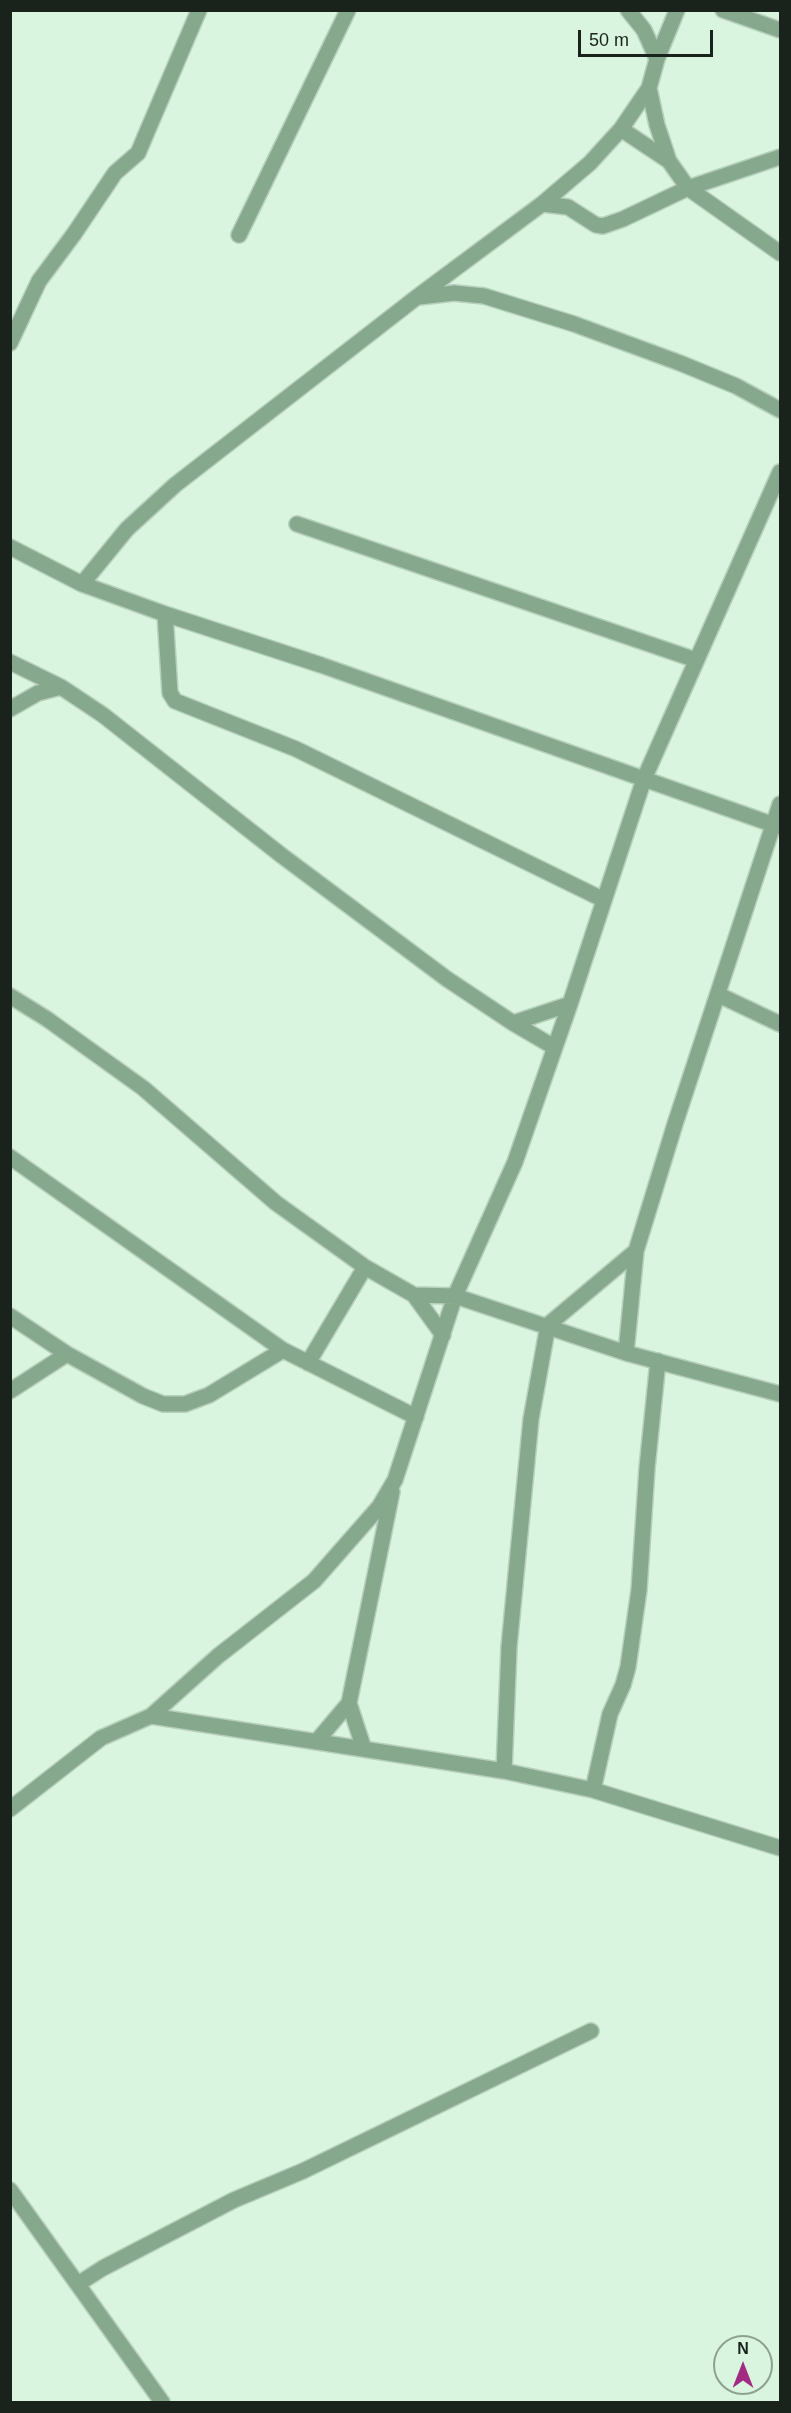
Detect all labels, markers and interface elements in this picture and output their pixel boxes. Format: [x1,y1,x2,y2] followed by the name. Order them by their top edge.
[581,18,716,56] scale bar
[589,30,629,50] text: 50 m
[713,2335,773,2395] north arrow
[737,2340,749,2357] text: N

